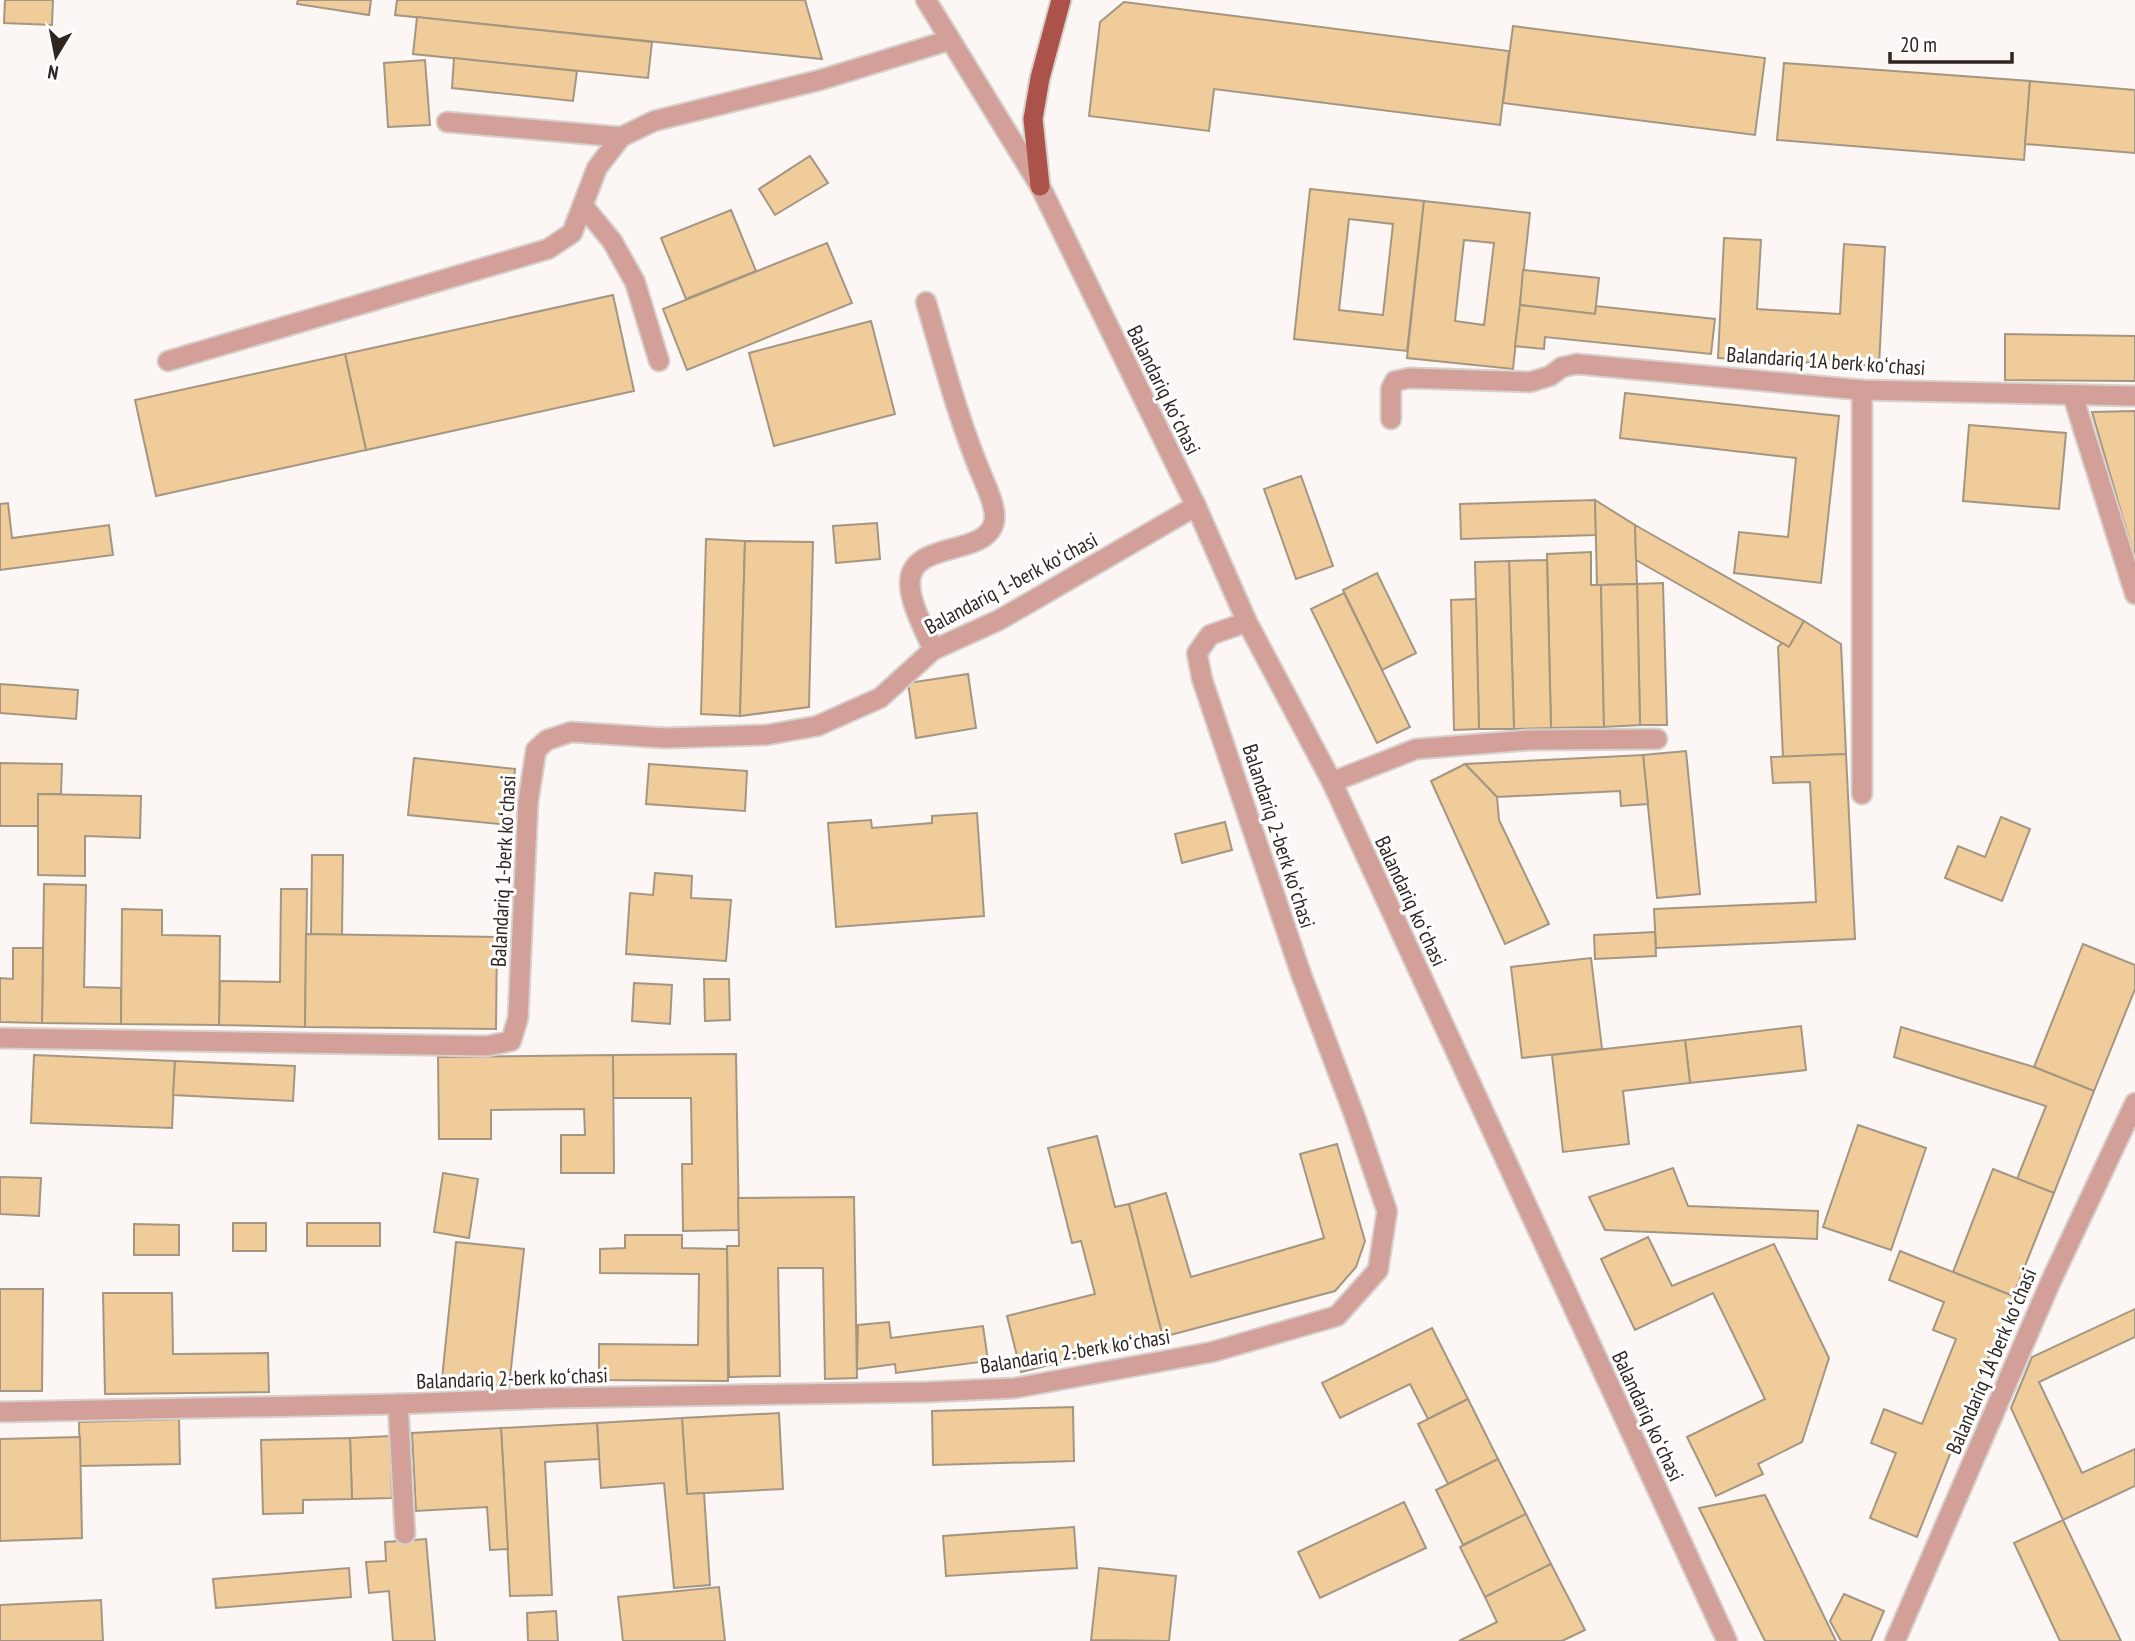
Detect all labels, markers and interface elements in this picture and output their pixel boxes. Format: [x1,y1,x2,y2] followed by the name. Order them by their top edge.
[21,21,91,91] north arrow
[1890,21,2012,65] scale bar
[1900,31,1937,58] text: 20 m
[46,60,60,85] text: N
[1121,321,1207,459] street label: Balandariq koʻchasi
[1726,341,1926,381] street label: Balandariq 1A berk koʻchasi
[920,526,1102,640] street label: Balandariq 1-berk koʻchasi
[1237,741,1321,931] street label: Balandariq 2-berk koʻchasi
[484,775,522,967] street label: Balandariq 1-berk koʻchasi
[1369,832,1453,970] street label: Balandariq koʻchasi
[1940,1264,2042,1458] street label: Balandariq 1A berk koʻchasi
[978,1323,1172,1379] street label: Balandariq 2-berk koʻchasi
[1606,1347,1690,1485] street label: Balandariq koʻchasi
[416,1361,608,1395] street label: Balandariq 2-berk koʻchasi

